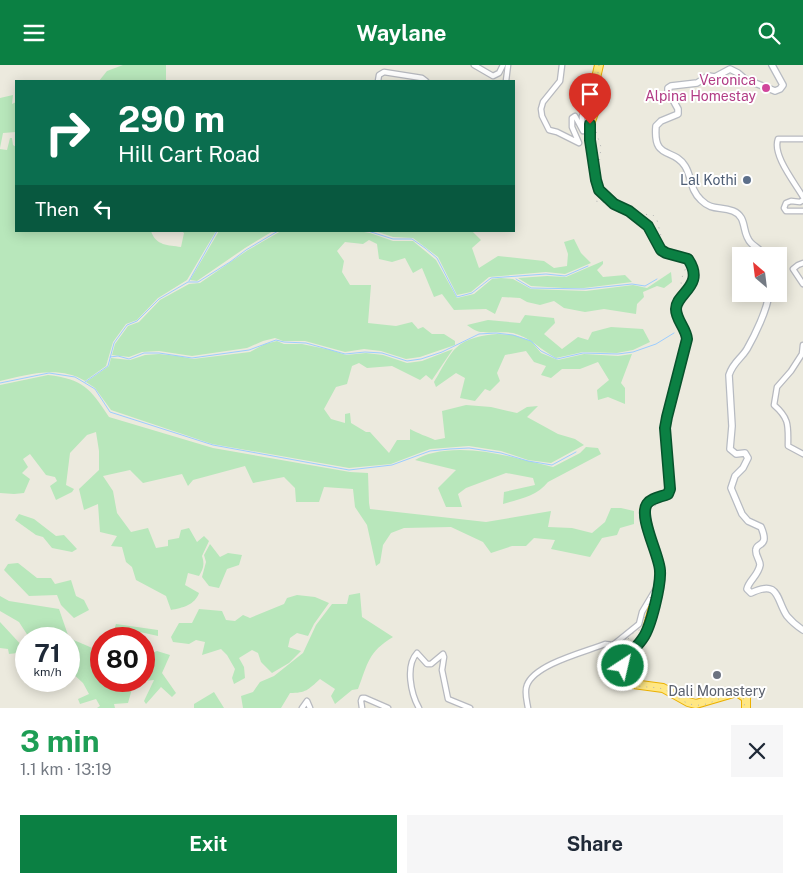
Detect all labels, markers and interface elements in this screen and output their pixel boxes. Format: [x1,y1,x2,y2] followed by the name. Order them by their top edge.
[20,19,48,47] icon: menu
[755,19,783,47] icon: search
[357,20,446,46] text: Waylane
[645,72,756,104] place label: Veronica Alpina Homestay
[569,73,611,124] pin
[576,80,604,108] icon: arrive
[760,82,772,94] marker: Veronica Alpina Homestay
[118,99,225,140] text: 290 m
[35,100,100,165] icon: right
[118,141,260,167] text: Hill Cart Road
[680,172,737,188] place label: Lal Kothi
[741,174,753,186] marker: Lal Kothi
[89,195,117,223] icon: left
[35,198,79,220] text: Then
[732,247,788,303] north arrow
[732,247,787,302] map controls
[90,627,155,692] speed limit sign: 80
[34,638,61,668] text: 71
[596,639,648,691] position arrow
[33,665,62,679] text: km/h
[711,669,723,681] marker: Dali Monastery
[668,683,766,699] place label: Dali Monastery
[20,723,99,759] text: 3 min
[731,725,783,777] button: close
[20,760,111,779] text: 1.1 km · 13:19
[20,815,397,873] button: Exit
[407,815,783,873] button: Share

